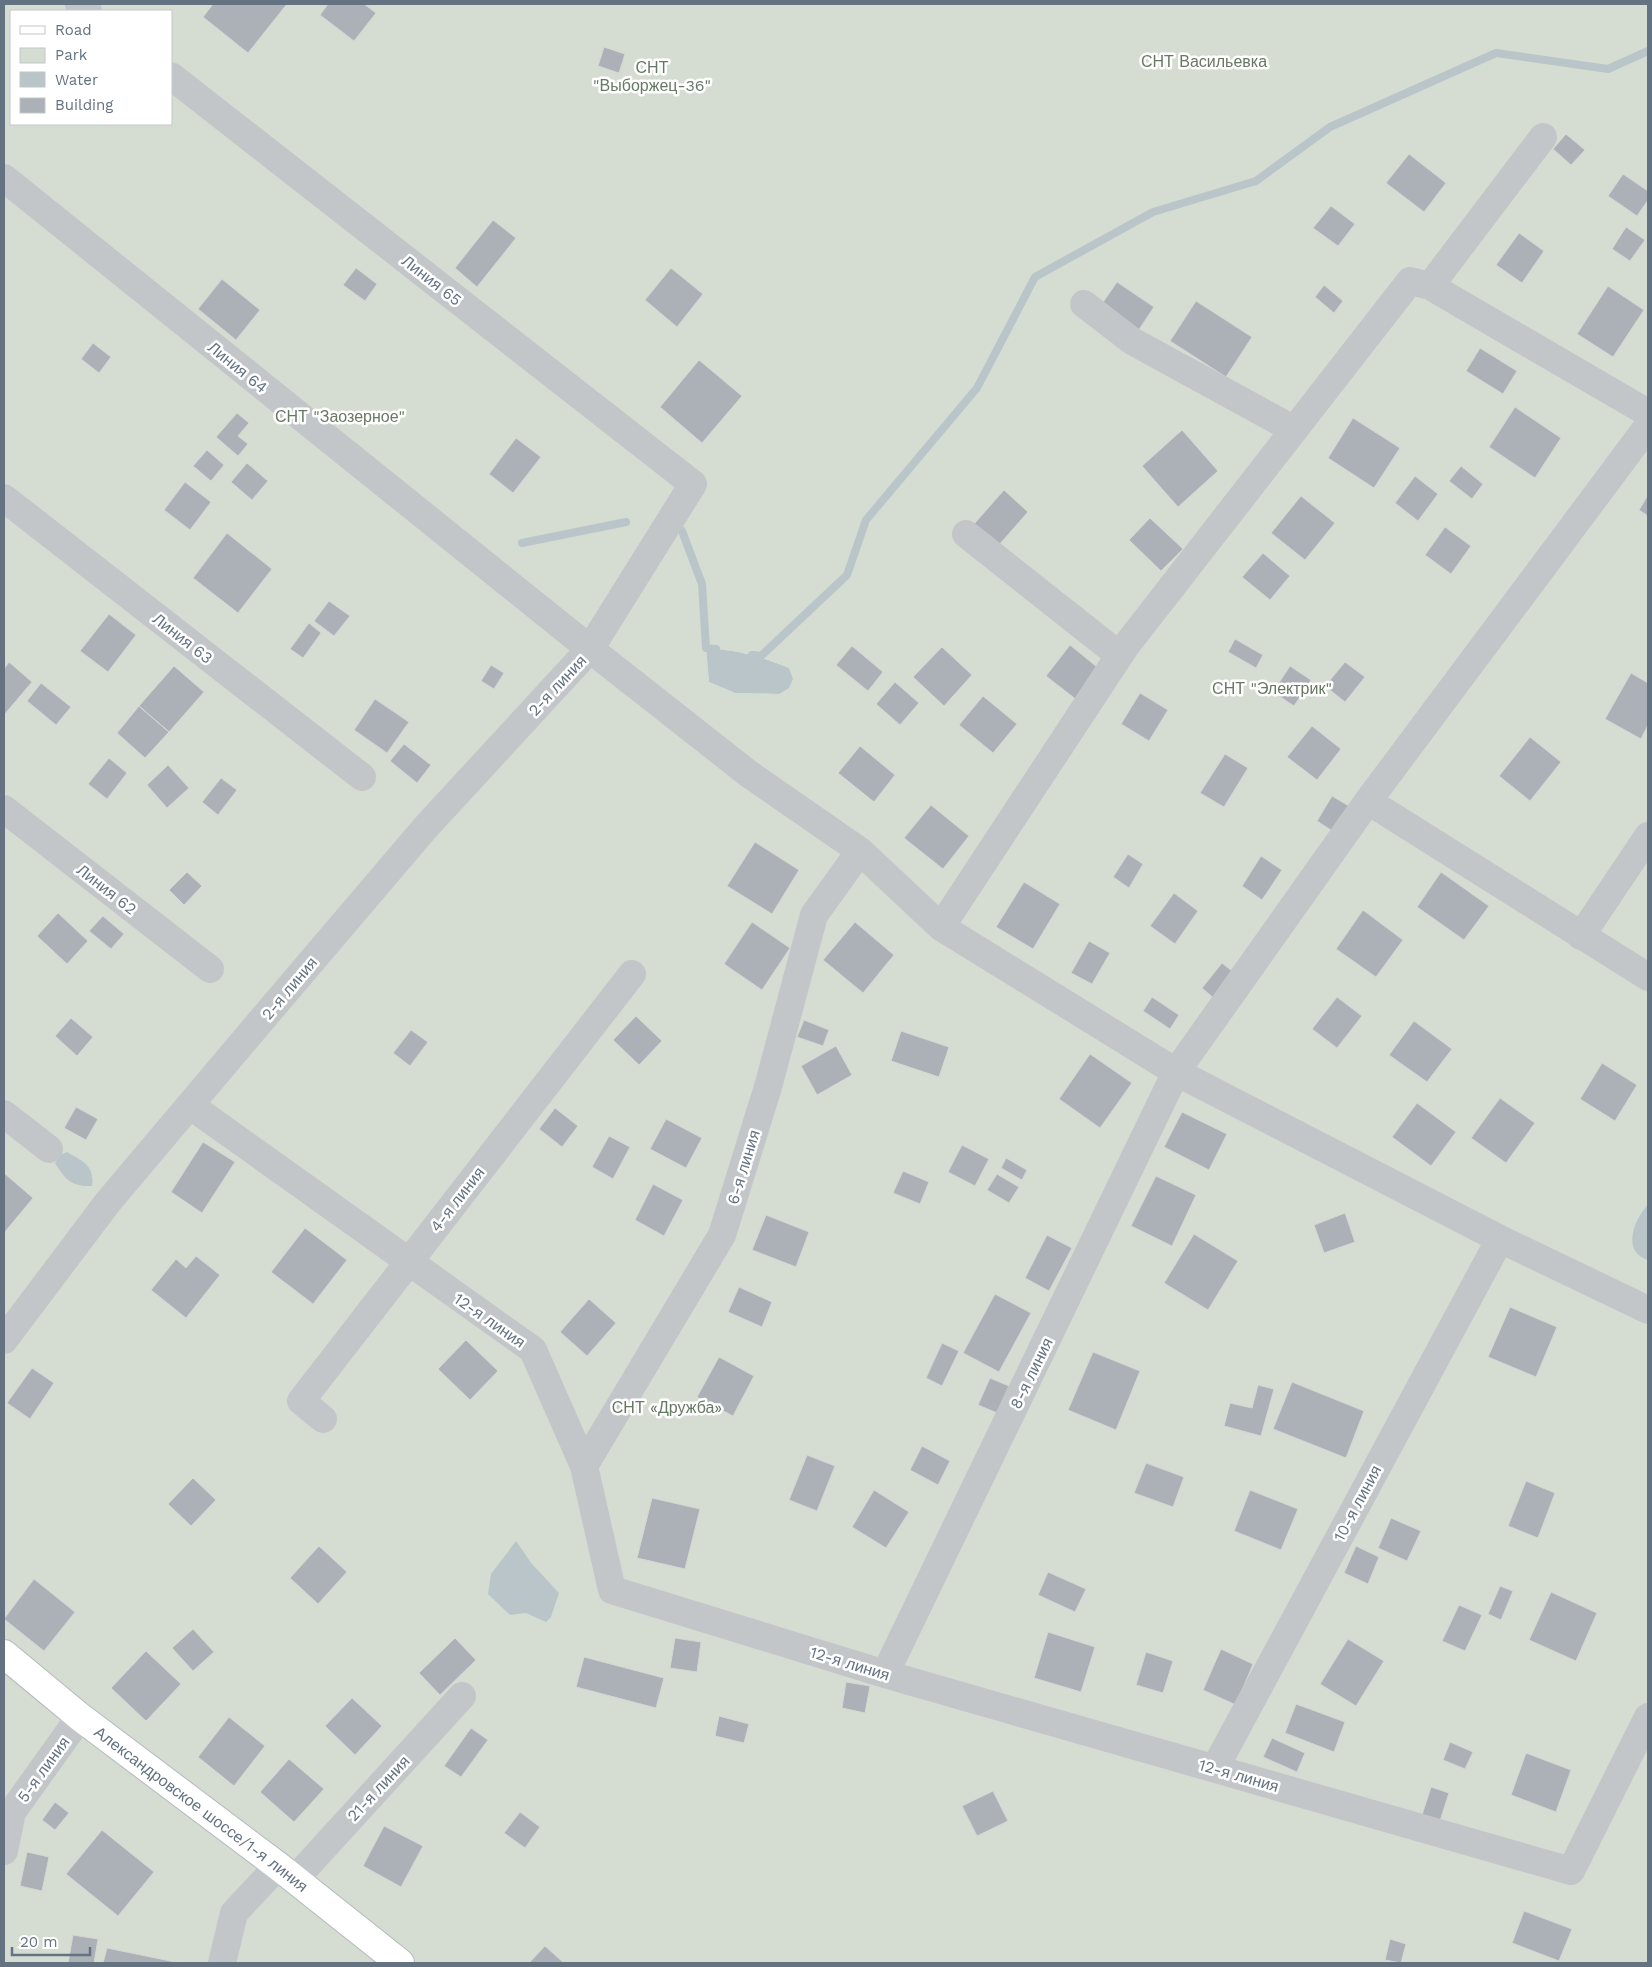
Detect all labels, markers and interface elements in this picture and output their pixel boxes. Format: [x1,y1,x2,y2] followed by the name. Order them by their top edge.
[10,10,172,125] legend
[55,21,92,39] text: Road
[55,46,88,64] text: Park
[1141,52,1267,71] park label: СНТ Васильевка
[593,58,711,95] park label: СНТ "Выборжец-36"
[55,71,98,89] text: Water
[55,96,113,114] text: Building
[398,251,465,310] street label: Линия 65
[204,338,271,397] street label: Линия 64
[275,407,405,426] park label: СНТ "Заозерное"
[149,609,216,668] street label: Линия 63
[525,651,590,720] street label: 2-я линия
[1212,679,1332,698] park label: СНТ "Электрик"
[73,860,140,919] street label: Линия 62
[258,953,321,1024] street label: 2-я линия
[723,1128,764,1207] street label: 6-я линия
[426,1163,489,1235] street label: 4-я линия
[451,1289,529,1352] street label: 12-я линия
[1006,1335,1057,1412] street label: 8-я линия
[612,1398,722,1417] park label: СНТ «Дружба»
[1330,1462,1385,1544] street label: 10-я линия
[808,1642,892,1685] street label: 12-я линия
[91,1722,312,1896] street label: Александровское шоссе/1-я линия
[13,1733,74,1806] street label: 5-я линия
[343,1752,413,1825] street label: 21-я линия
[1197,1755,1281,1796] street label: 12-я линия
[12,1924,90,1956] scale bar
[20,1933,58,1951] text: 20 m

